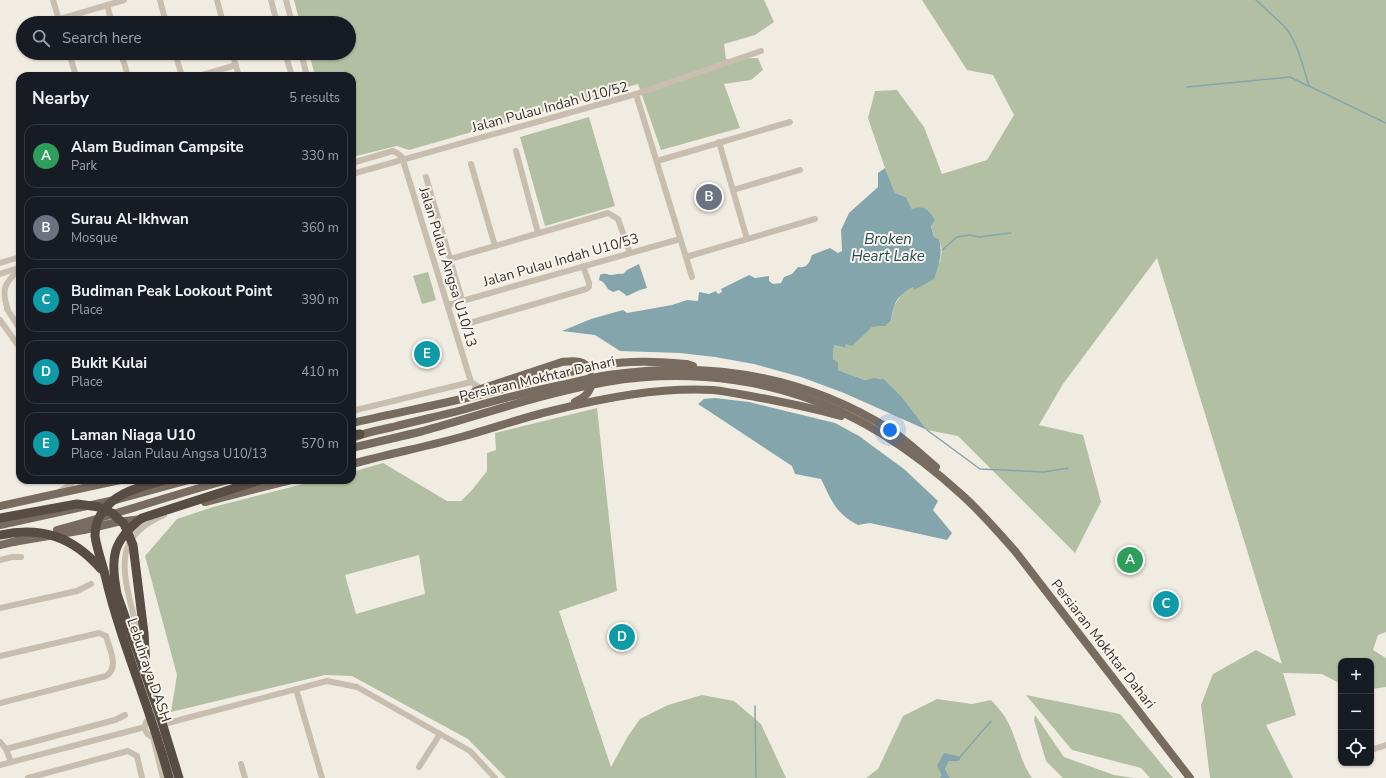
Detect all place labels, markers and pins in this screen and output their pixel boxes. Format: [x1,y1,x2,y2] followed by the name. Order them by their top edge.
[696,182,722,212] pin: B
[414,339,440,369] pin: E
[1117,545,1143,575] pin: A
[1153,589,1179,619] pin: C
[609,622,635,652] pin: D

